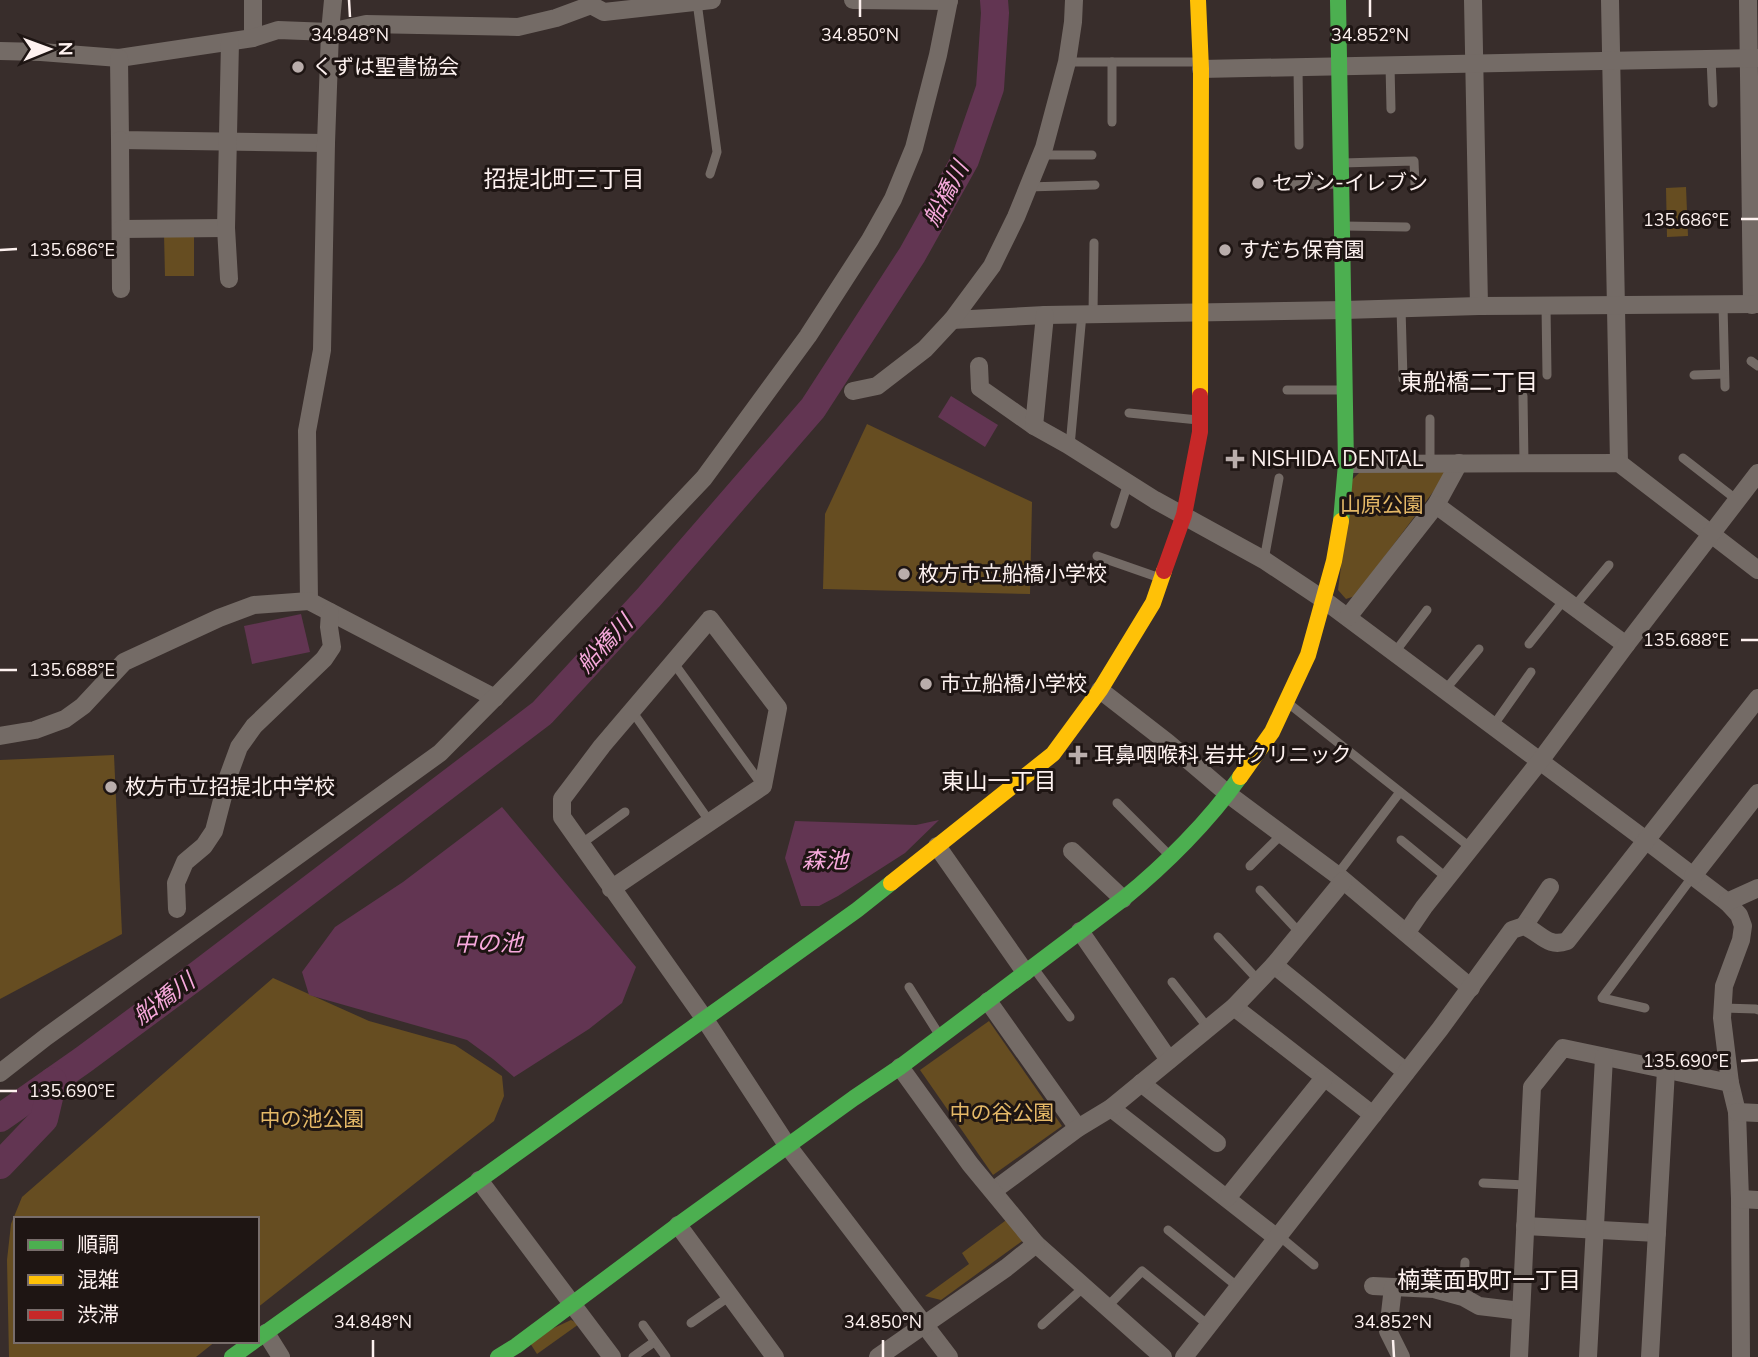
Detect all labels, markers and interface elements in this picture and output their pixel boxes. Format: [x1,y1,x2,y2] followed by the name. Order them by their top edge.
[14,14,84,84] north arrow
[311,23,389,47] text: 34.848°N
[821,23,899,47] text: 34.850°N
[1331,23,1409,47] text: 34.852°N
[52,41,78,56] text: N
[312,53,459,81] place label: くずは聖書協会
[290,59,306,75] marker: くずは聖書協会
[916,154,977,232] water label: 船橋川
[484,164,645,195] district label: 招提北町三丁目
[1272,169,1428,197] place label: セブン-イレブン
[1250,175,1266,191] marker: セブン-イレブン
[1643,208,1729,232] text: 135.686°E
[1239,236,1365,264] place label: すだち保育園
[29,238,115,262] text: 135.686°E
[1217,242,1233,258] marker: すだち保育園
[1400,367,1538,398] district label: 東船橋二丁目
[1251,445,1424,473] place label: NISHIDA DENTAL
[1225,449,1245,469] marker: NISHIDA DENTAL
[1340,491,1424,519] park label: 山原公園
[918,560,1107,588] place label: 枚方市立船橋小学校
[896,566,912,582] marker: 枚方市立船橋小学校
[570,606,642,680] water label: 船橋川
[1643,628,1729,652] text: 135.688°E
[29,658,115,682] text: 135.688°E
[940,670,1087,698] place label: 市立船橋小学校
[918,676,934,692] marker: 市立船橋小学校
[1094,741,1351,769] place label: 耳鼻咽喉科 岩井クリニック
[1068,745,1088,765] marker: 耳鼻咽喉科 岩井クリニック
[942,766,1057,797] district label: 東山一丁目
[125,773,335,801] place label: 枚方市立招提北中学校
[103,779,119,795] marker: 枚方市立招提北中学校
[802,845,850,876] water label: 森池
[454,928,525,959] water label: 中の池
[127,964,203,1032] water label: 船橋川
[1643,1049,1729,1073] text: 135.690°E
[29,1079,115,1103] text: 135.690°E
[950,1099,1055,1127] park label: 中の谷公園
[260,1105,365,1133] park label: 中の池公園
[14,1217,259,1343] legend
[77,1231,119,1259] text: 順調
[1397,1265,1581,1296] district label: 楠葉面取町一丁目
[77,1266,119,1294] text: 混雑
[77,1301,119,1329] text: 渋滞
[334,1310,412,1334] text: 34.848°N
[844,1310,922,1334] text: 34.850°N
[1354,1310,1432,1334] text: 34.852°N

